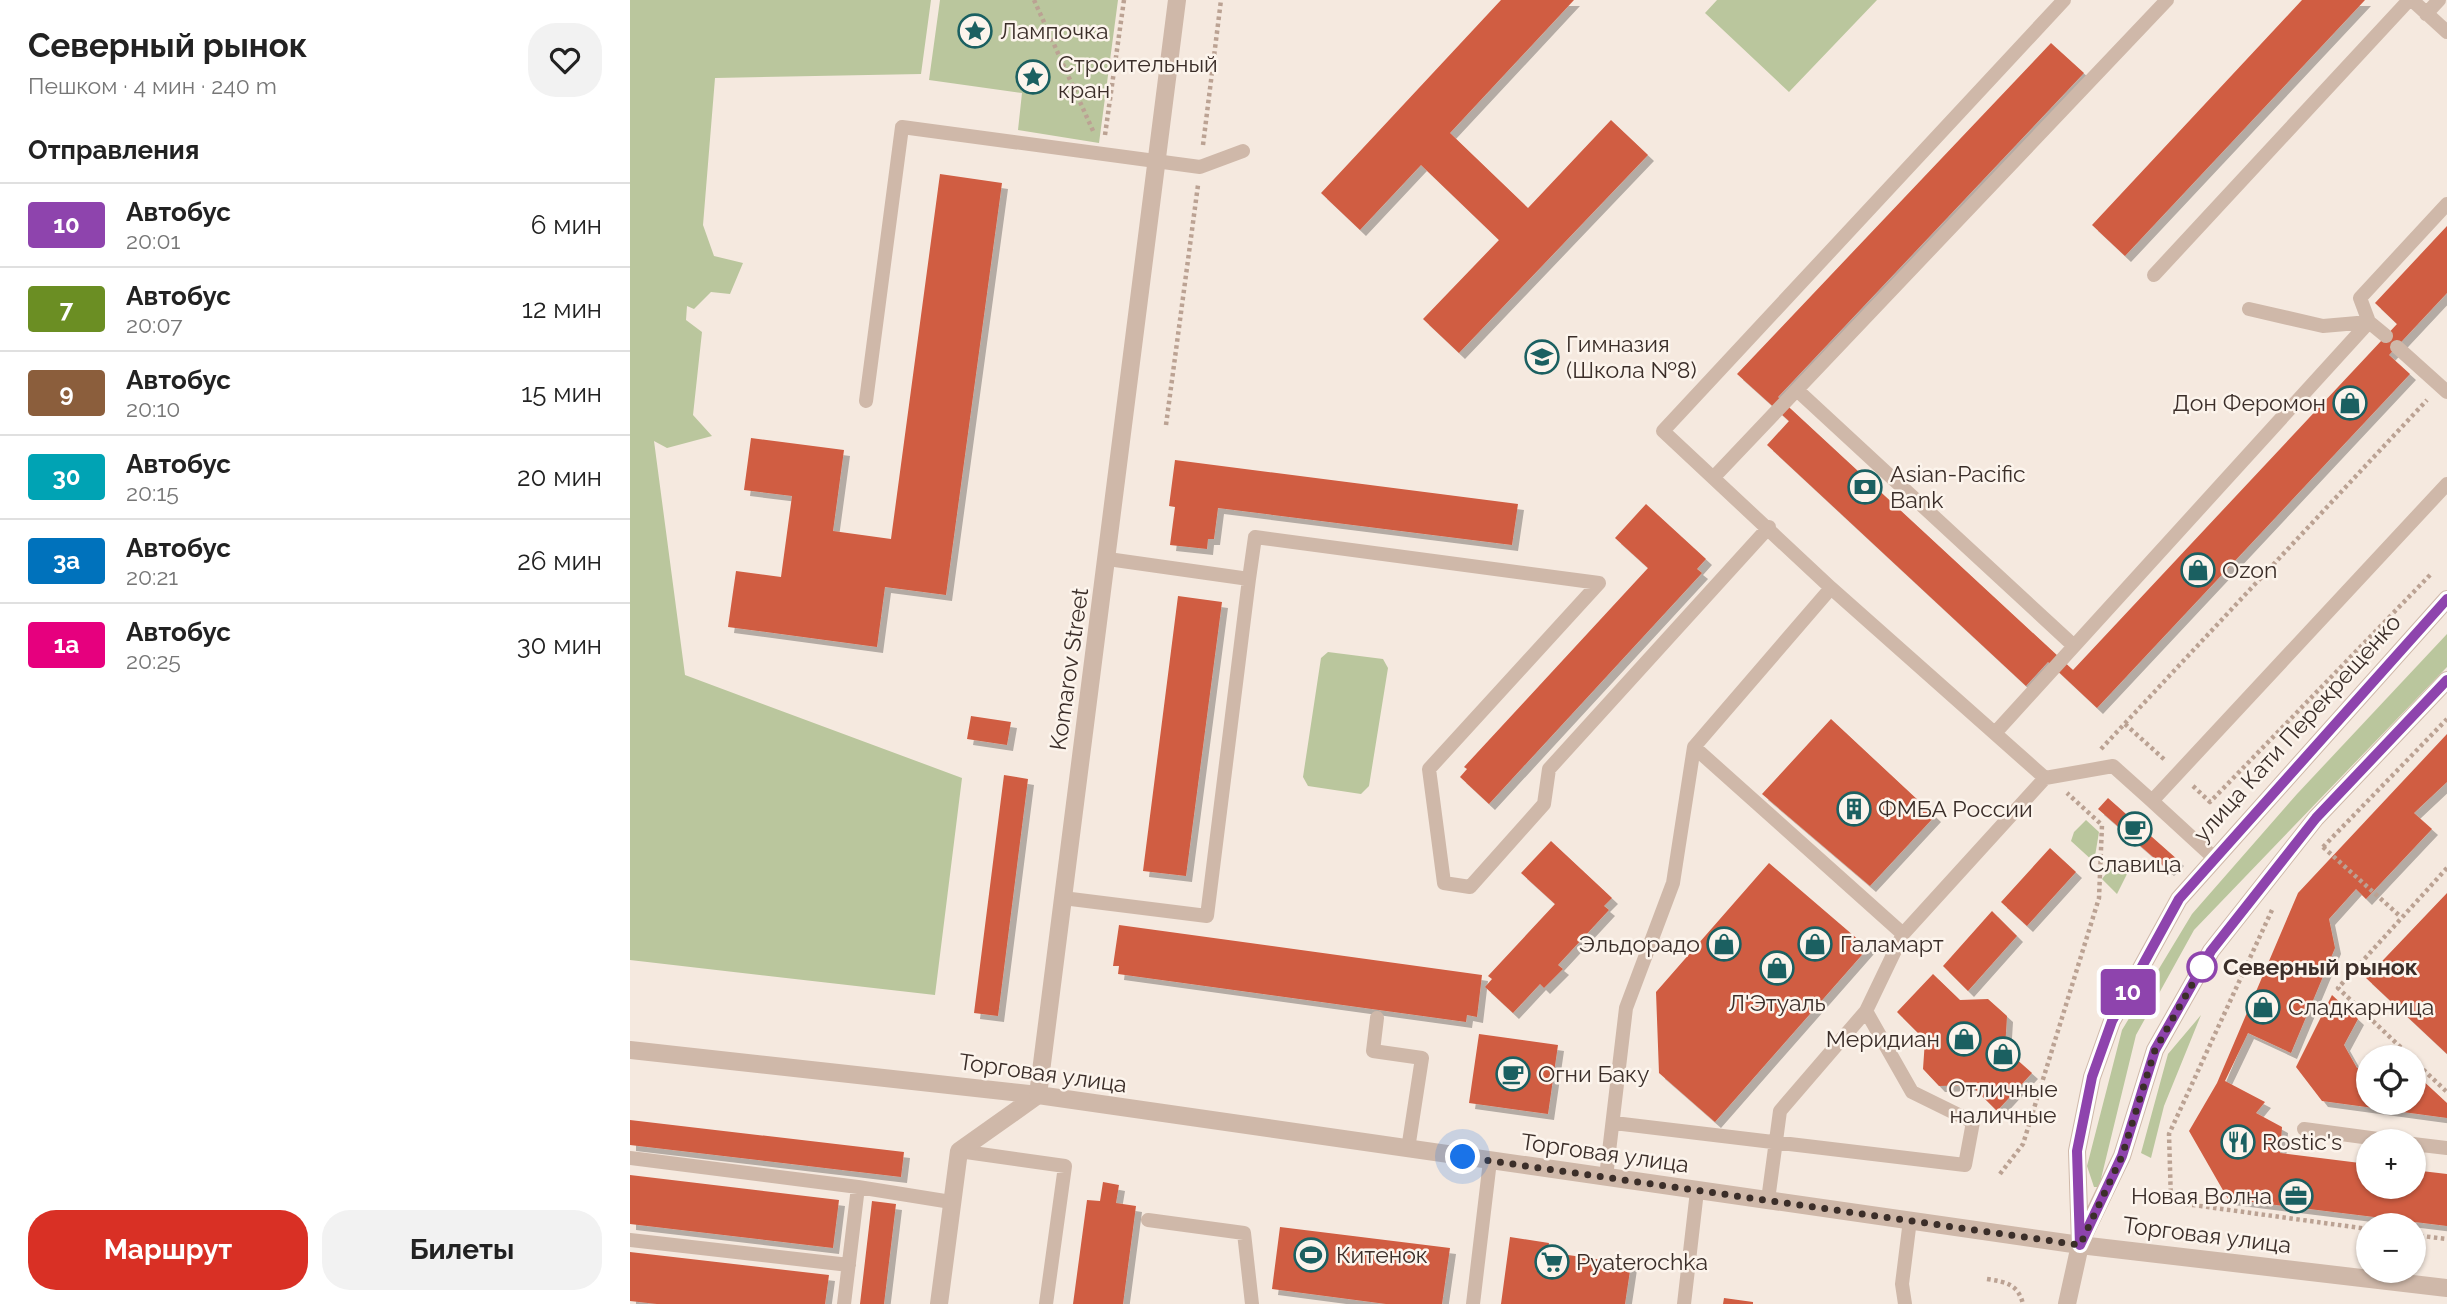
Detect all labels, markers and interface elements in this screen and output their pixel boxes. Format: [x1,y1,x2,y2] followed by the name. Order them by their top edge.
[956,12,994,50] place icon: Лампочка
[1000,17,1108,44] place label: Лампочка
[528,23,602,97] button: heart
[28,26,308,65] text: Северный рынок
[1058,50,1218,103] place label: Строительный кран
[1014,58,1052,96] place icon: Строительный кран
[28,72,277,99] text: Пешком · 4 мин · 240 m
[28,135,199,165] text: Отправления
[126,197,231,227] text: Автобус
[53,210,80,239] text: 10
[531,210,602,240] text: 6 мин
[126,227,180,254] text: 20:01
[126,281,231,311] text: Автобус
[60,294,73,323] text: 7
[522,294,602,324] text: 12 мин
[126,311,183,338] text: 20:07
[1566,330,1697,383] place label: Гимназия (Школа №8)
[1523,338,1561,376] school or university icon: Гимназия (Школа №8)
[126,365,231,395] text: Автобус
[59,378,74,407] text: 9
[521,378,602,408] text: 15 мин
[2331,384,2369,422] shop icon: Дон Феромон
[2173,389,2326,416] place label: Дон Феромон
[126,395,180,422] text: 20:10
[126,449,231,479] text: Автобус
[1890,460,2026,513] place label: Asian-Pacific Bank
[52,462,81,491] text: 30
[517,462,602,492] text: 20 мин
[1846,468,1884,506] bank icon: Asian-Pacific Bank
[126,479,179,506] text: 20:15
[126,533,231,563] text: Автобус
[53,546,80,575] text: 3а
[517,546,602,576] text: 26 мин
[2179,551,2217,589] shop icon: Ozon
[2222,556,2277,583] place label: Ozon
[126,563,178,590] text: 20:21
[1044,586,1093,752] street label: Komarov Street
[2187,608,2406,847] street label: улица Кати Перекрещенко
[126,617,231,647] text: Автобус
[54,630,79,659] text: 1а
[517,630,602,660] text: 30 мин
[126,647,181,674] text: 20:25
[1835,790,1873,828] building icon: ФМБА России
[1878,795,2033,822] place label: ФМБА России
[2116,810,2154,848] cafe icon: Славица
[2088,850,2182,877] place label: Славица
[1705,925,1743,963] shop icon: Эльдорадо
[1796,925,1834,963] shop icon: Галамарт
[1578,930,1700,957] place label: Эльдорадо
[1840,930,1944,957] place label: Галамарт
[1758,949,1796,987] shop icon: Л'Этуаль
[2187,952,2217,982] marker: Северный рынок
[2223,953,2418,980] place label: Северный рынок
[2096,969,2160,1015] line badge: 10
[2115,977,2141,1006] text: 10
[2244,988,2282,1026] shop icon: Сладкарница
[1728,989,1826,1016] place label: Л'Этуаль
[2288,993,2434,1020] place label: Сладкарница
[1945,1020,1983,1058] shop icon: Меридиан
[1826,1025,1940,1052] place label: Меридиан
[1984,1035,2022,1073] shop icon: Отличные наличные
[2356,1045,2426,1283] map controls
[2356,1045,2426,1115] button: locate
[957,1047,1129,1098] street label: Торговая улица
[1494,1055,1532,1093] cafe icon: Огни Баку
[1538,1060,1649,1087] place label: Огни Баку
[1948,1075,2058,1128] place label: Отличные наличные
[2219,1123,2257,1161] restaurant icon: Rostic's
[1519,1127,1691,1178] street label: Торговая улица
[2262,1128,2342,1155] place label: Rostic's
[2356,1129,2426,1199] button: +
[1445,1139,1480,1174] your location
[2277,1177,2315,1215] office icon: Новая Волна
[2131,1182,2272,1209] place label: Новая Волна
[28,1210,308,1290] button: Маршрут
[322,1210,602,1290] button: Билеты
[2121,1211,2293,1258] street label: Торговая улица
[2356,1213,2426,1283] button: −
[1292,1236,1330,1274] sports icon: Китенок
[1336,1241,1428,1268] place label: Китенок
[1533,1243,1571,1281] supermarket icon: Pyaterochka
[1576,1248,1708,1275] place label: Pyaterochka

